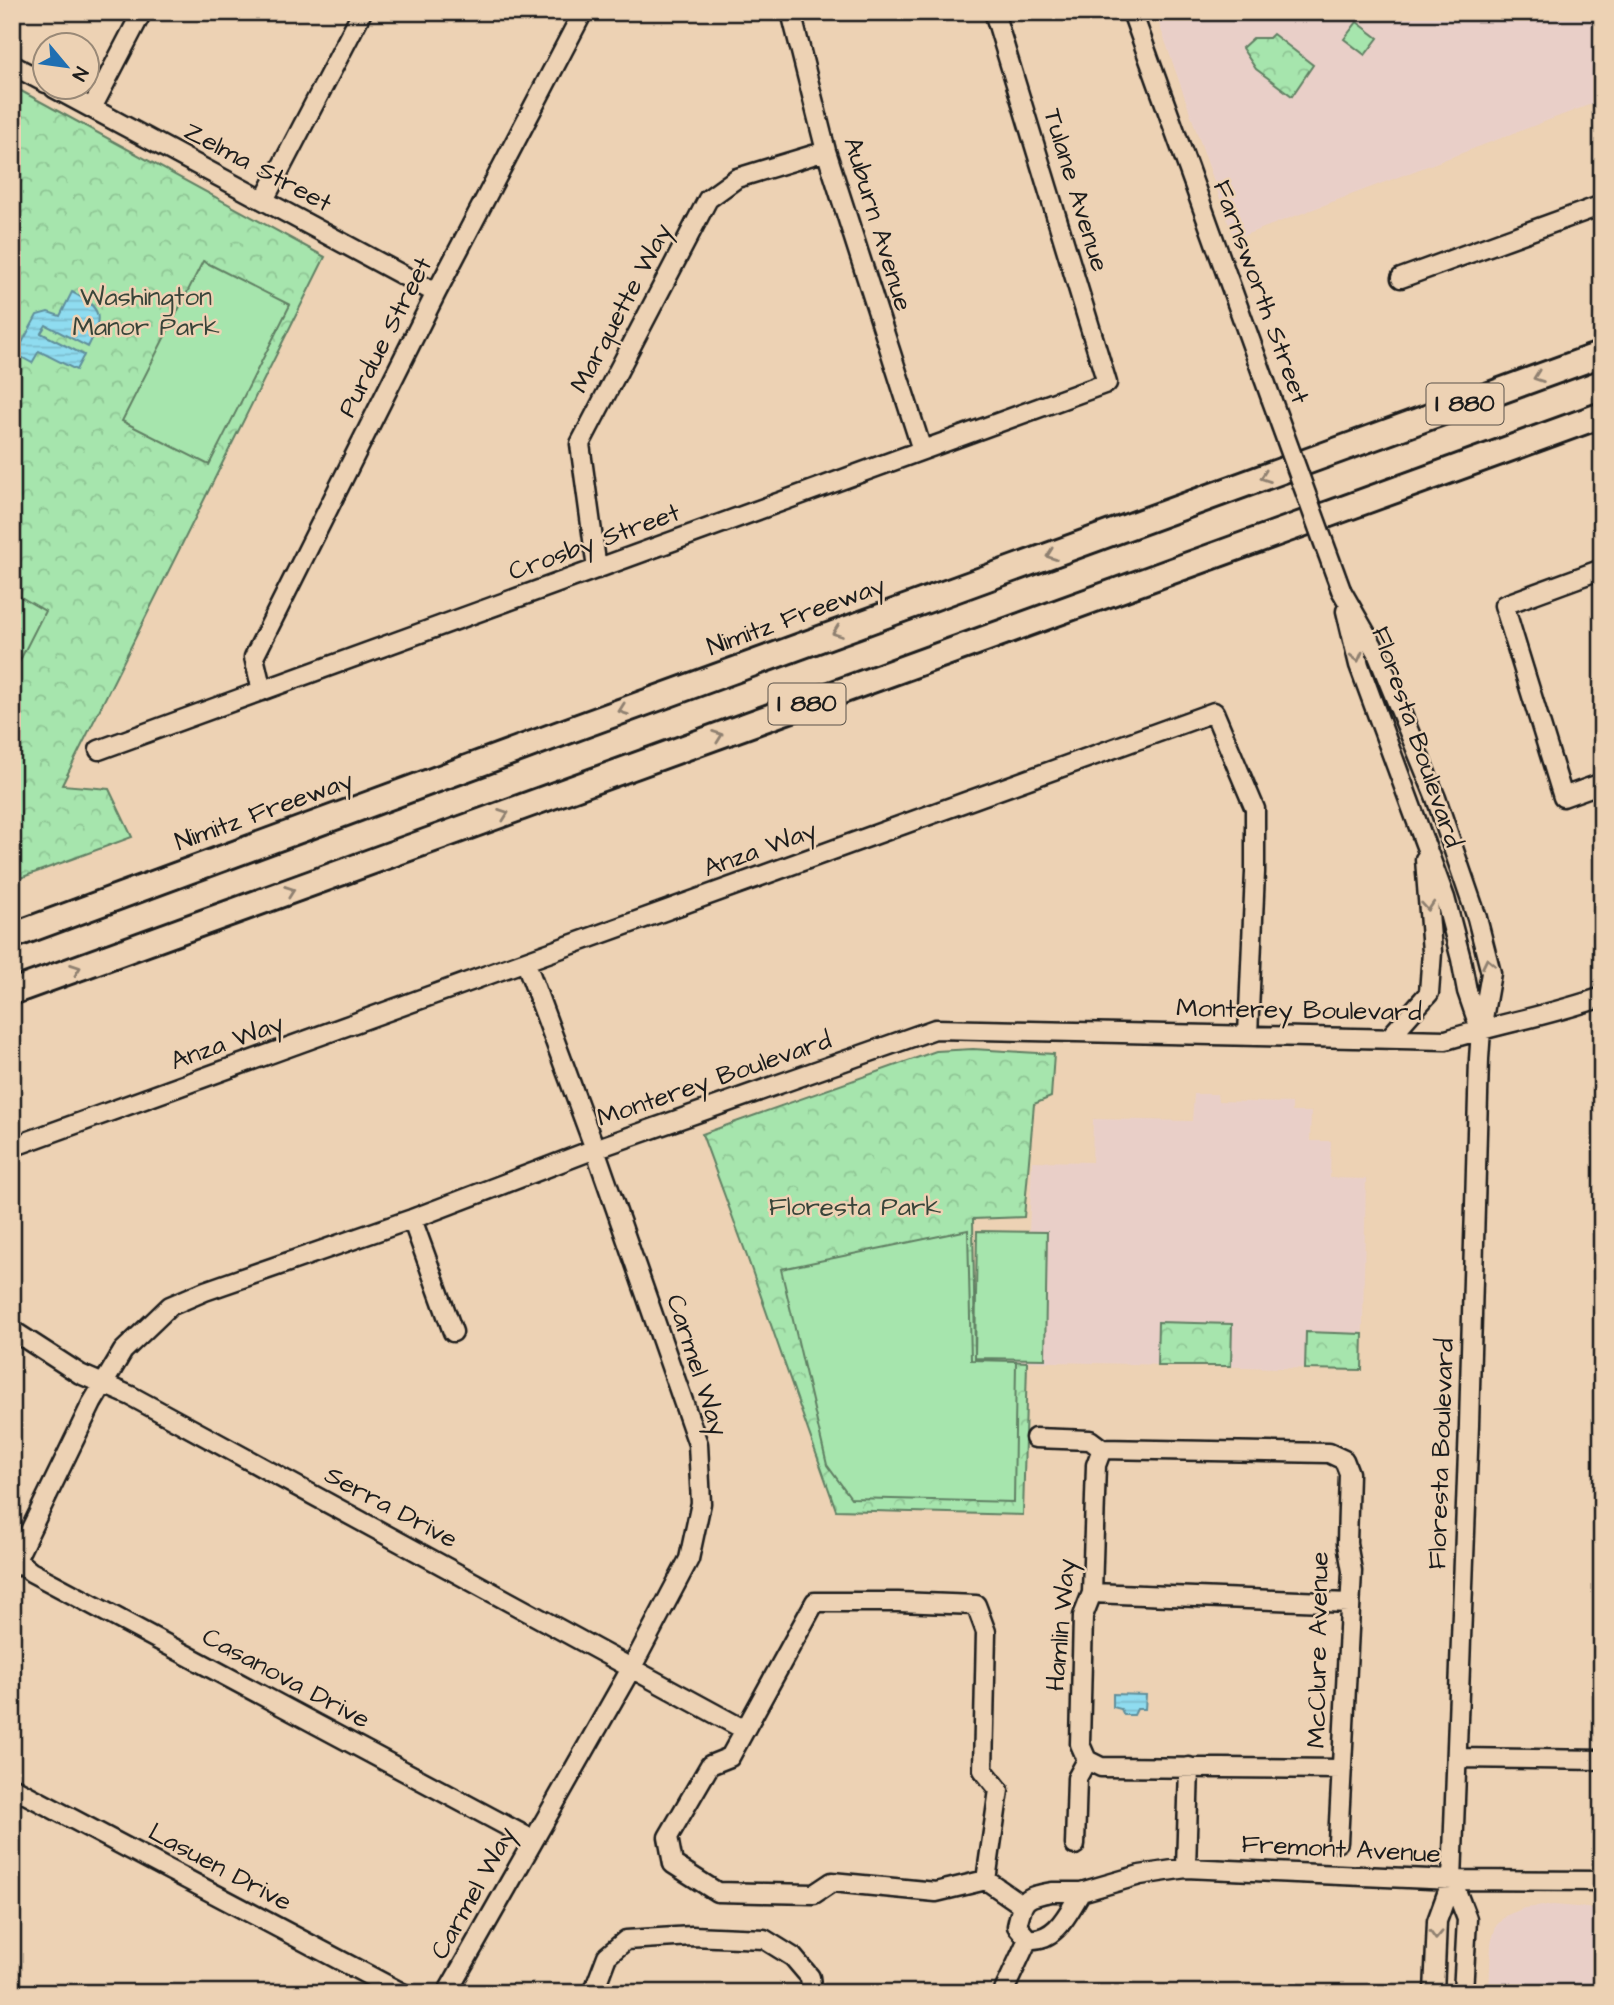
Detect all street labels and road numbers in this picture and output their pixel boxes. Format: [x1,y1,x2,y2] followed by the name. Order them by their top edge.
[1034,104,1118,276] street label: Tulane Avenue
[178,113,339,221] street label: Zelma Street
[834,133,922,315] street label: Auburn Avenue
[1204,175,1318,409] street label: Farnsworth Street
[561,217,683,400] street label: Marquette Way
[329,250,441,423] street label: Purdue Street
[1426,384,1504,424] road number: I 880
[503,494,686,592] street label: Crosby Street
[702,567,891,667] street label: Nimitz Freeway
[1362,622,1472,852] street label: Floresta Boulevard
[768,684,846,724] road number: I 880
[170,762,359,862] street label: Nimitz Freeway
[698,812,822,888] street label: Anza Way
[1176,990,1422,1032] street label: Monterey Boulevard
[165,1005,289,1081] street label: Anza Way
[592,1022,837,1138] street label: Monterey Boulevard
[655,1290,737,1441] street label: Carmel Way
[1419,1338,1463,1570] street label: Floresta Boulevard
[318,1457,464,1557] street label: Serra Drive
[1298,1551,1338,1749] street label: McClure Avenue
[1037,1557,1087,1693] street label: Hamlin Way
[196,1619,376,1737] street label: Casanova Drive
[142,1814,298,1920] street label: Lasuen Drive
[422,1820,526,1967] street label: Carmel Way
[1240,1826,1442,1872] street label: Fremont Avenue

